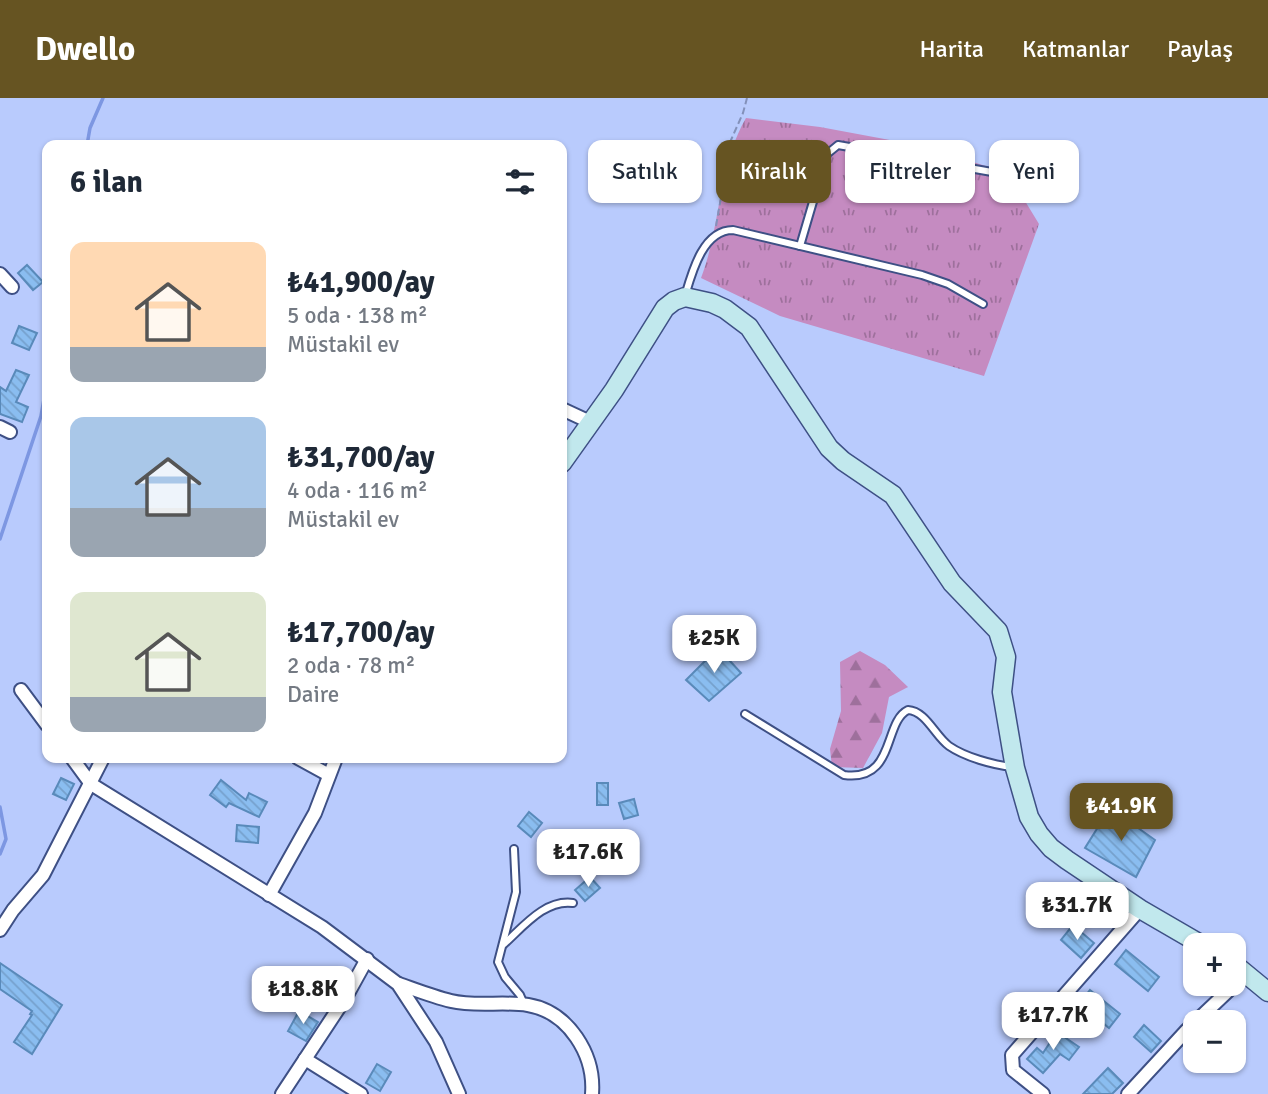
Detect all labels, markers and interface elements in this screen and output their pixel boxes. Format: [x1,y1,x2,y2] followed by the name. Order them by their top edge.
[35,29,135,70] text: Dwello
[919,34,984,64] text: Harita
[1022,34,1129,64] text: Katmanlar
[1167,34,1233,64] text: Paylaş
[588,140,702,203] chip: Satılık
[716,140,831,203] chip: Kiralık
[845,140,975,203] chip: Filtreler
[989,140,1079,203] chip: Yeni
[501,163,539,201] icon: filters
[70,164,143,201] text: 6 ilan
[287,264,435,301] text: ₺41,900/ay
[126,270,210,354] icon: home
[287,301,428,330] text: 5 oda · 138 m²
[287,330,399,359] text: Müstakil ev
[287,439,435,476] text: ₺31,700/ay
[126,445,210,529] icon: home
[287,476,428,505] text: 4 oda · 116 m²
[287,505,399,534] text: Müstakil ev
[287,614,435,651] text: ₺17,700/ay
[673,616,755,675] pin: ₺25K
[126,620,210,704] icon: home
[688,623,740,652] text: ₺25K
[287,651,415,680] text: 2 oda · 78 m²
[287,680,339,709] text: Daire
[1064,784,1178,843] pin: ₺41.9K
[1086,791,1156,820] text: ₺41.9K
[531,830,645,889] pin: ₺17.6K
[553,837,623,866] text: ₺17.6K
[1020,882,1134,942] pin: ₺31.7K
[1042,890,1112,919] text: ₺31.7K
[1183,933,1246,1073] map controls
[1183,933,1246,996] button: +
[246,967,360,1026] pin: ₺18.8K
[268,974,338,1003] text: ₺18.8K
[996,992,1110,1052] pin: ₺17.7K
[1018,1000,1088,1029] text: ₺17.7K
[1183,1010,1246,1073] button: −

